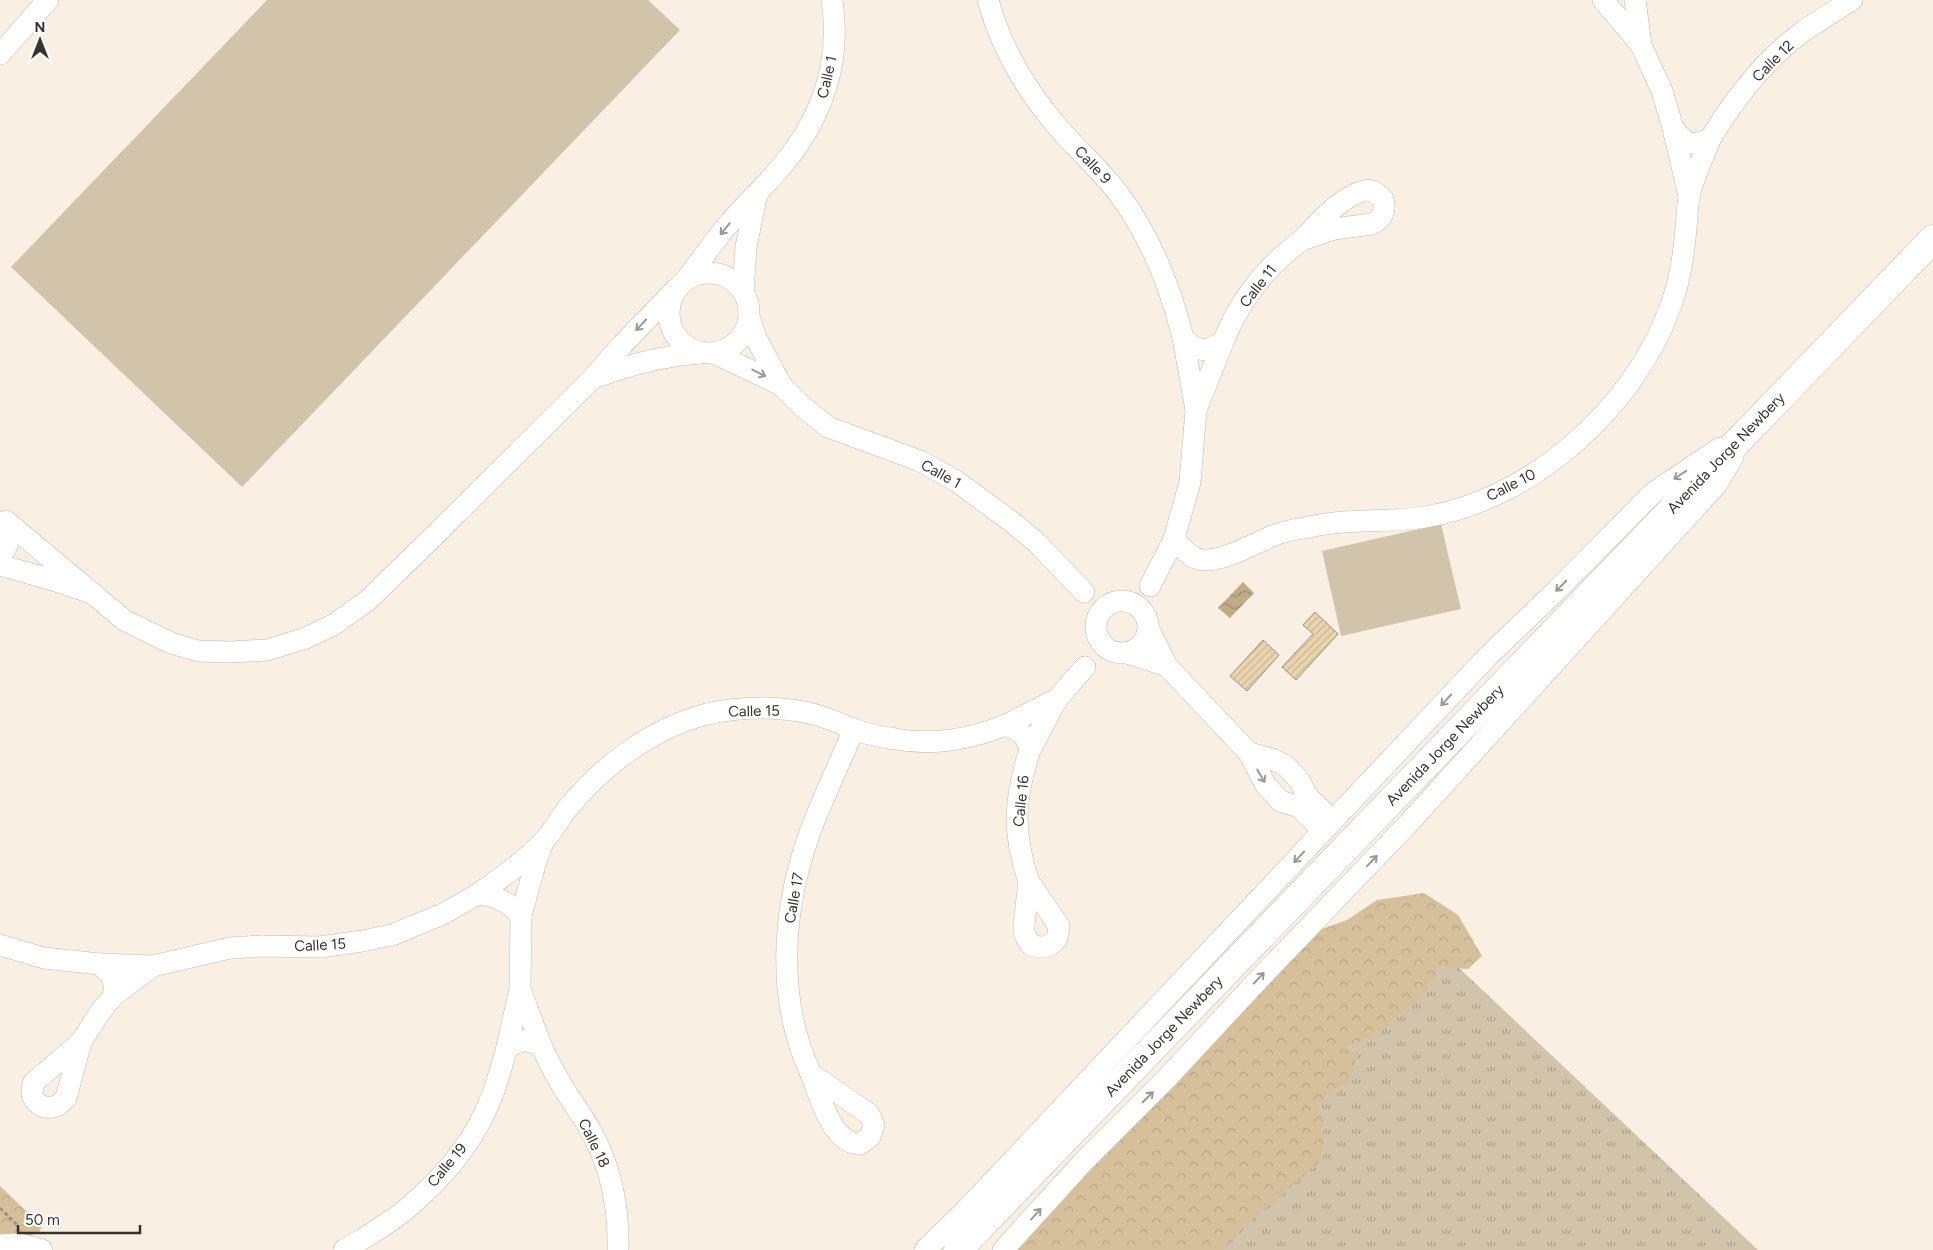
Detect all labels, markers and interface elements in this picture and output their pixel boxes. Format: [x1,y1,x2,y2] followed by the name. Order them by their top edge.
[15,15,65,65] north arrow
[35,19,45,36] text: N
[1748,36,1798,86] street label: Calle 12
[813,54,841,100] street label: Calle 1
[1071,142,1115,188] street label: Calle 9
[719,222,730,235] one-way arrow
[1236,261,1280,311] street label: Calle 11
[635,319,647,331] one-way arrow
[751,368,766,378] one-way arrow
[1664,389,1789,517] street label: Avenida Jorge Newbery
[918,456,964,492] street label: Calle 1
[1483,465,1539,505] street label: Calle 10
[1673,470,1687,480] one-way arrow
[1555,580,1568,592] one-way arrow
[1383,681,1508,809] street label: Avenida Jorge Newbery
[1440,694,1452,707] one-way arrow
[728,702,780,720] street label: Calle 15
[1256,769,1266,784] one-way arrow
[1009,774,1033,828] street label: Calle 16
[1293,850,1305,863] one-way arrow
[1366,855,1378,867] one-way arrow
[781,871,807,925] street label: Calle 17
[294,935,346,955] street label: Calle 15
[1102,972,1227,1100] street label: Avenida Jorge Newbery
[1253,972,1265,985] one-way arrow
[1142,1090,1154,1103] one-way arrow
[574,1116,614,1170] street label: Calle 18
[424,1139,470,1191] street label: Calle 19
[18,1202,140,1234] scale bar
[1030,1207,1042,1220] one-way arrow
[25,1211,60,1229] text: 50 m

